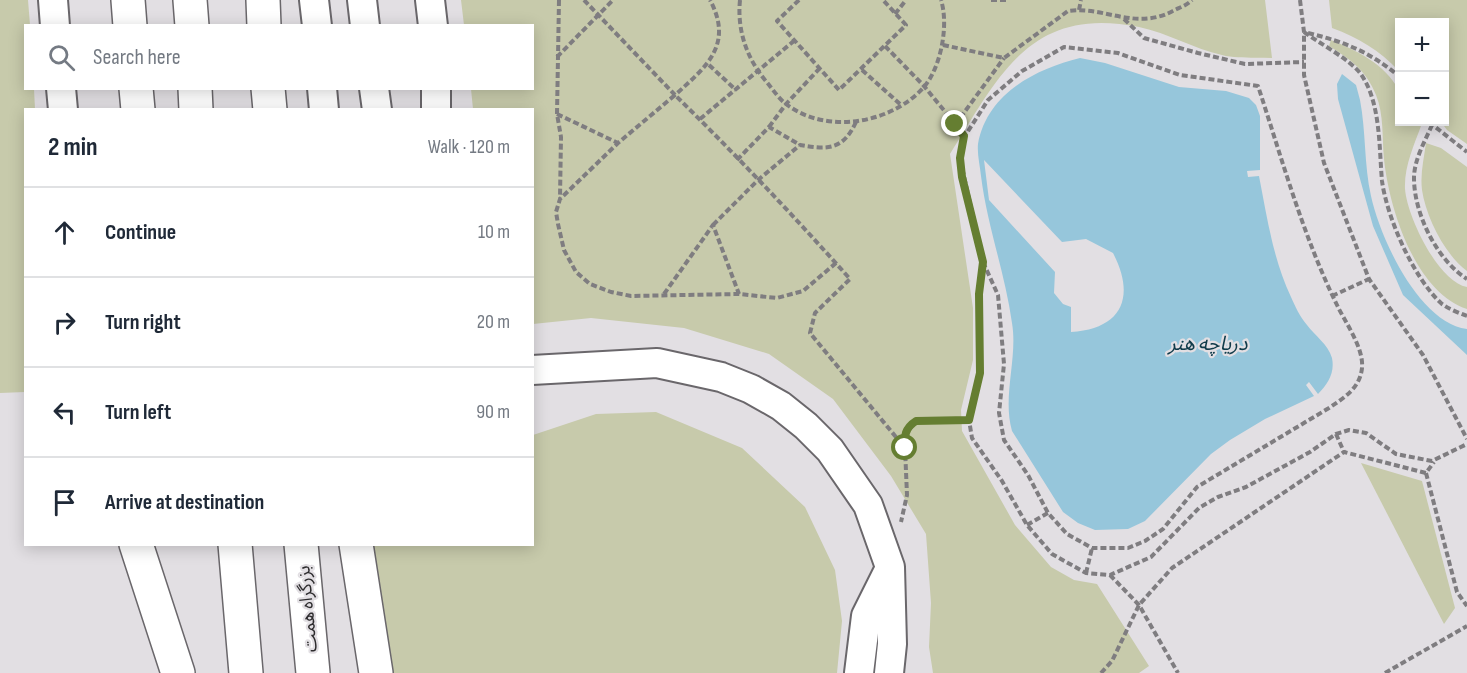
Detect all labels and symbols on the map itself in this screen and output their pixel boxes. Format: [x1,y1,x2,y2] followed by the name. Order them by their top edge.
[941,110,967,136] route end
[1167,332,1248,356] water label: دریاچه هنر
[891,434,917,460] route start
[293,565,322,653] street label: بزرگراه همت

